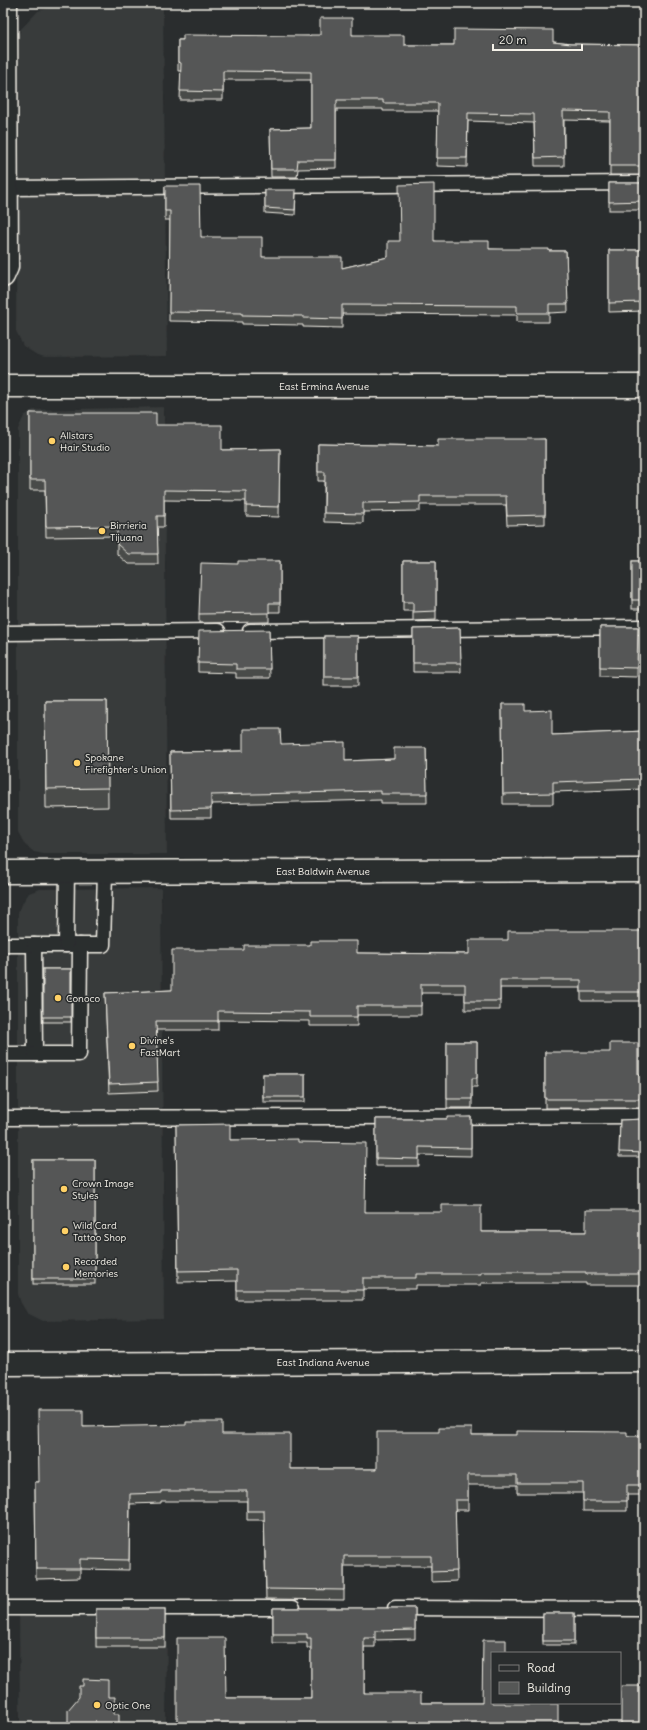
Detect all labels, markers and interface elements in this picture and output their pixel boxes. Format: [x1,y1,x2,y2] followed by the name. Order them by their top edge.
[493,26,582,52] scale bar
[499,32,527,47] text: 20 m
[279,380,369,393] street label: East Ermina Avenue
[60,429,110,454] place label: Allstars Hair Studio
[47,436,57,446] marker: Allstars Hair Studio
[110,519,147,544] place label: Birrieria Tijuana
[97,526,107,536] marker: Birrieria Tijuana
[85,751,167,776] place label: Spokane Firefighter's Union
[72,758,82,768] marker: Spokane Firefighter's Union
[276,865,370,878] street label: East Baldwin Avenue
[66,992,101,1005] place label: Conoco
[53,993,63,1003] marker: Conoco
[140,1034,181,1059] place label: Divine's FastMart
[127,1041,137,1051] marker: Divine's FastMart
[72,1177,134,1202] place label: Crown Image Styles
[59,1184,69,1194] marker: Crown Image Styles
[73,1219,127,1244] place label: Wild Card Tattoo Shop
[60,1226,70,1236] marker: Wild Card Tattoo Shop
[74,1255,119,1280] place label: Recorded Memories
[61,1262,71,1272] marker: Recorded Memories
[276,1356,370,1369] street label: East Indiana Avenue
[491,1652,621,1704] legend
[527,1660,555,1675] text: Road
[527,1680,571,1695] text: Building
[105,1699,150,1712] place label: Optic One
[92,1700,102,1710] marker: Optic One

